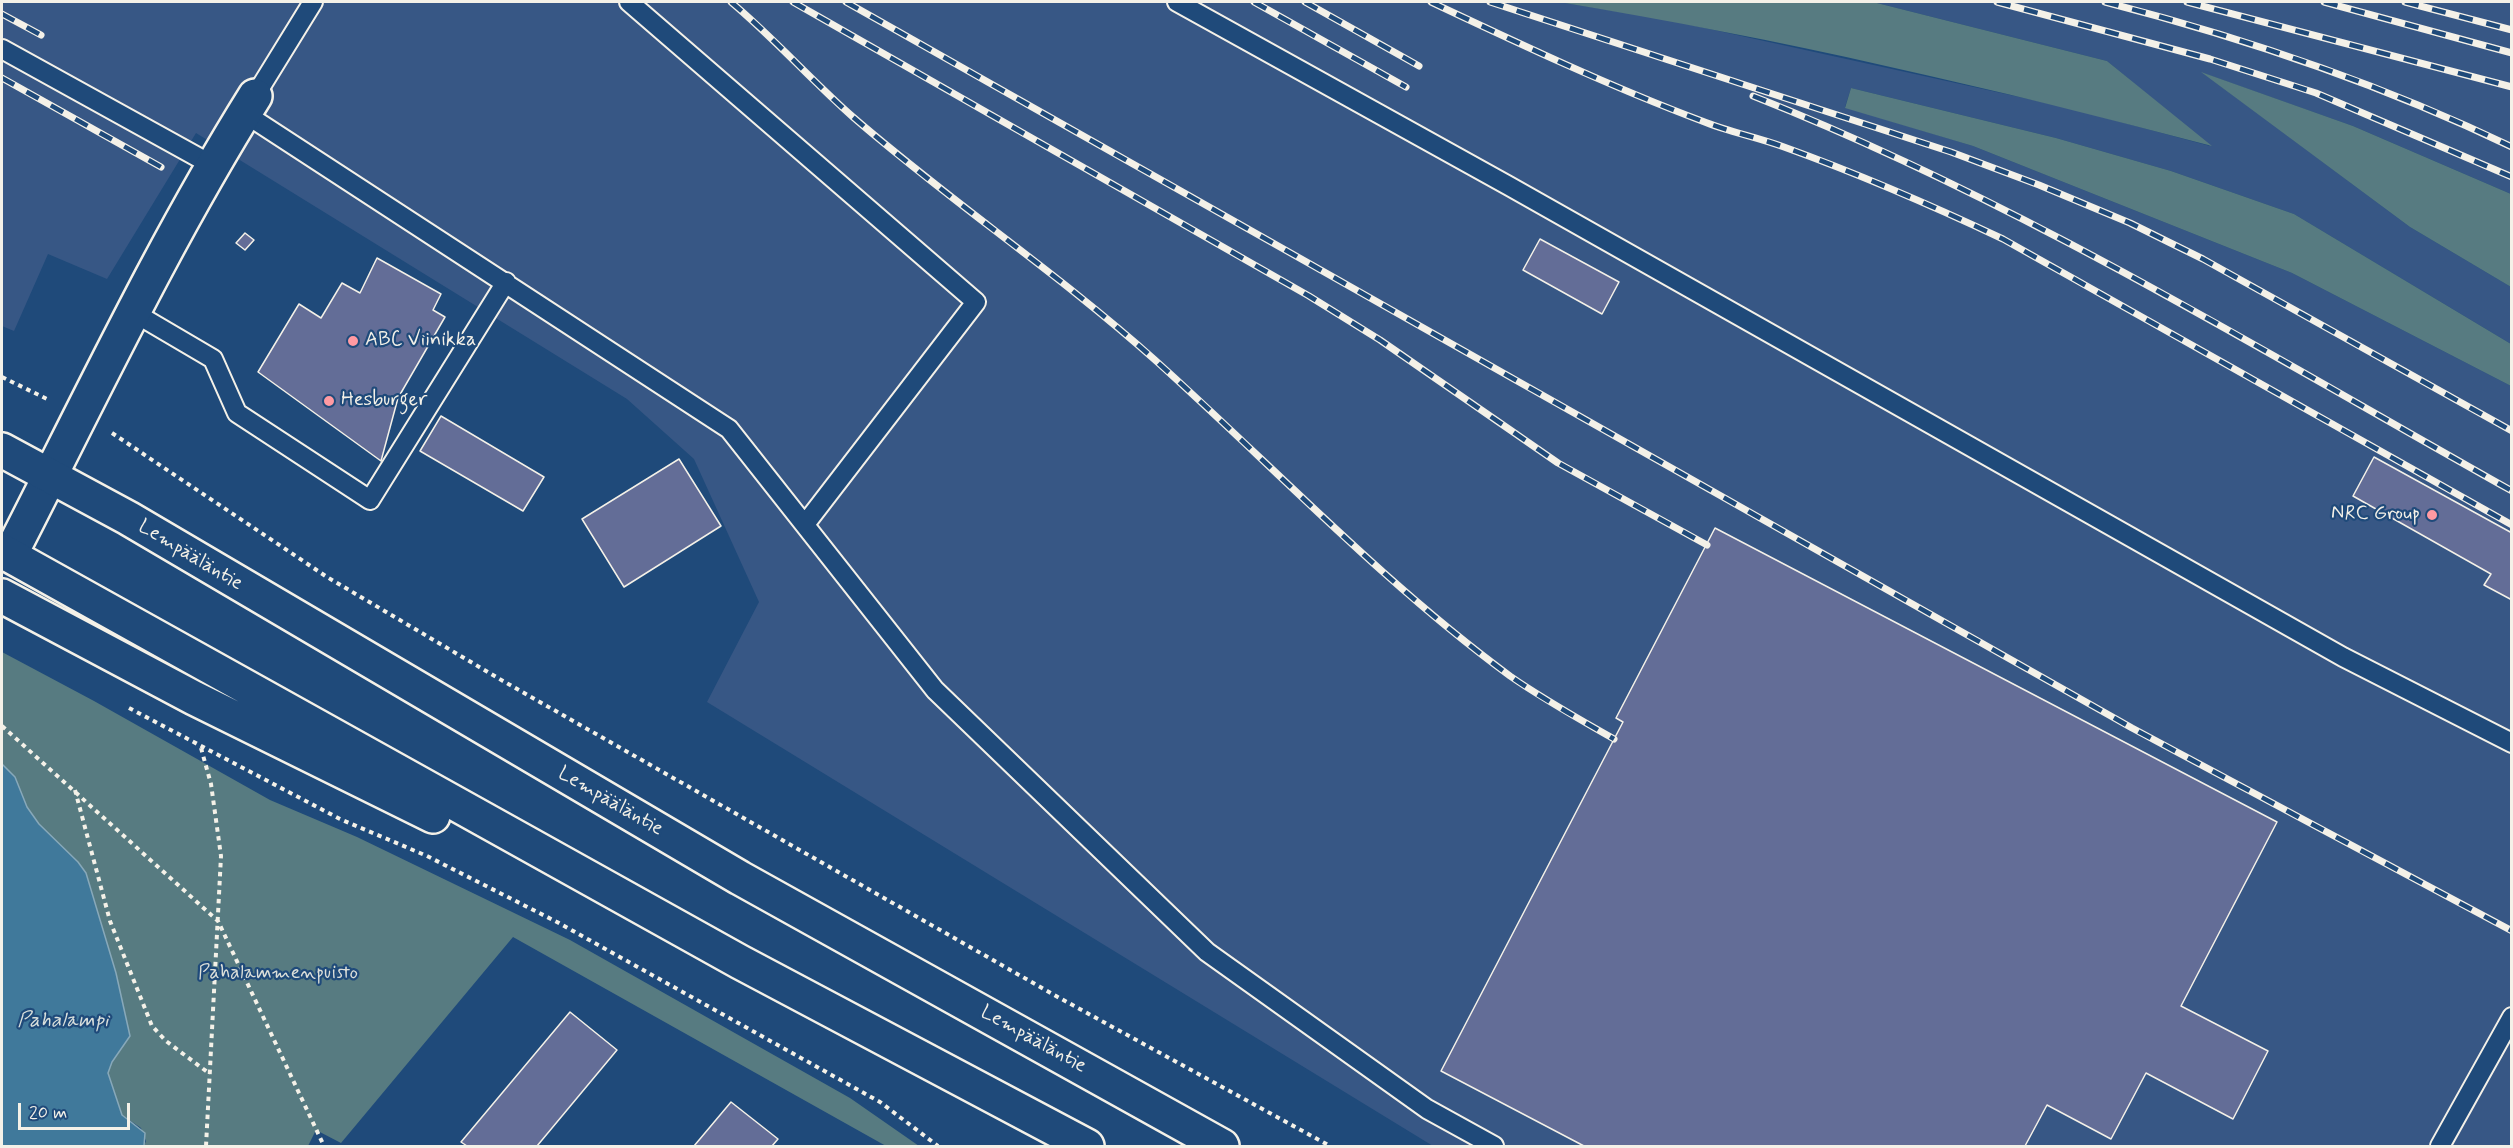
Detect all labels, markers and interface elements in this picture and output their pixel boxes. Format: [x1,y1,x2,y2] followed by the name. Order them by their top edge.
[365,329,476,353] place label: ABC Viinikka
[346,334,360,348] marker: ABC Viinikka
[341,389,427,413] place label: Hesburger
[322,394,336,408] marker: Hesburger
[2331,503,2420,527] place label: NRC Group
[2425,508,2439,522] marker: NRC Group
[133,515,247,597] street label: Lempääläntie
[553,762,667,842] street label: Lempääläntie
[198,962,358,986] park label: Pahalammenpuisto
[976,1001,1090,1079] street label: Lempääläntie
[17,1009,109,1035] water label: Pahalampi
[21,1091,134,1129] scale bar
[29,1101,67,1125] text: 20 m

